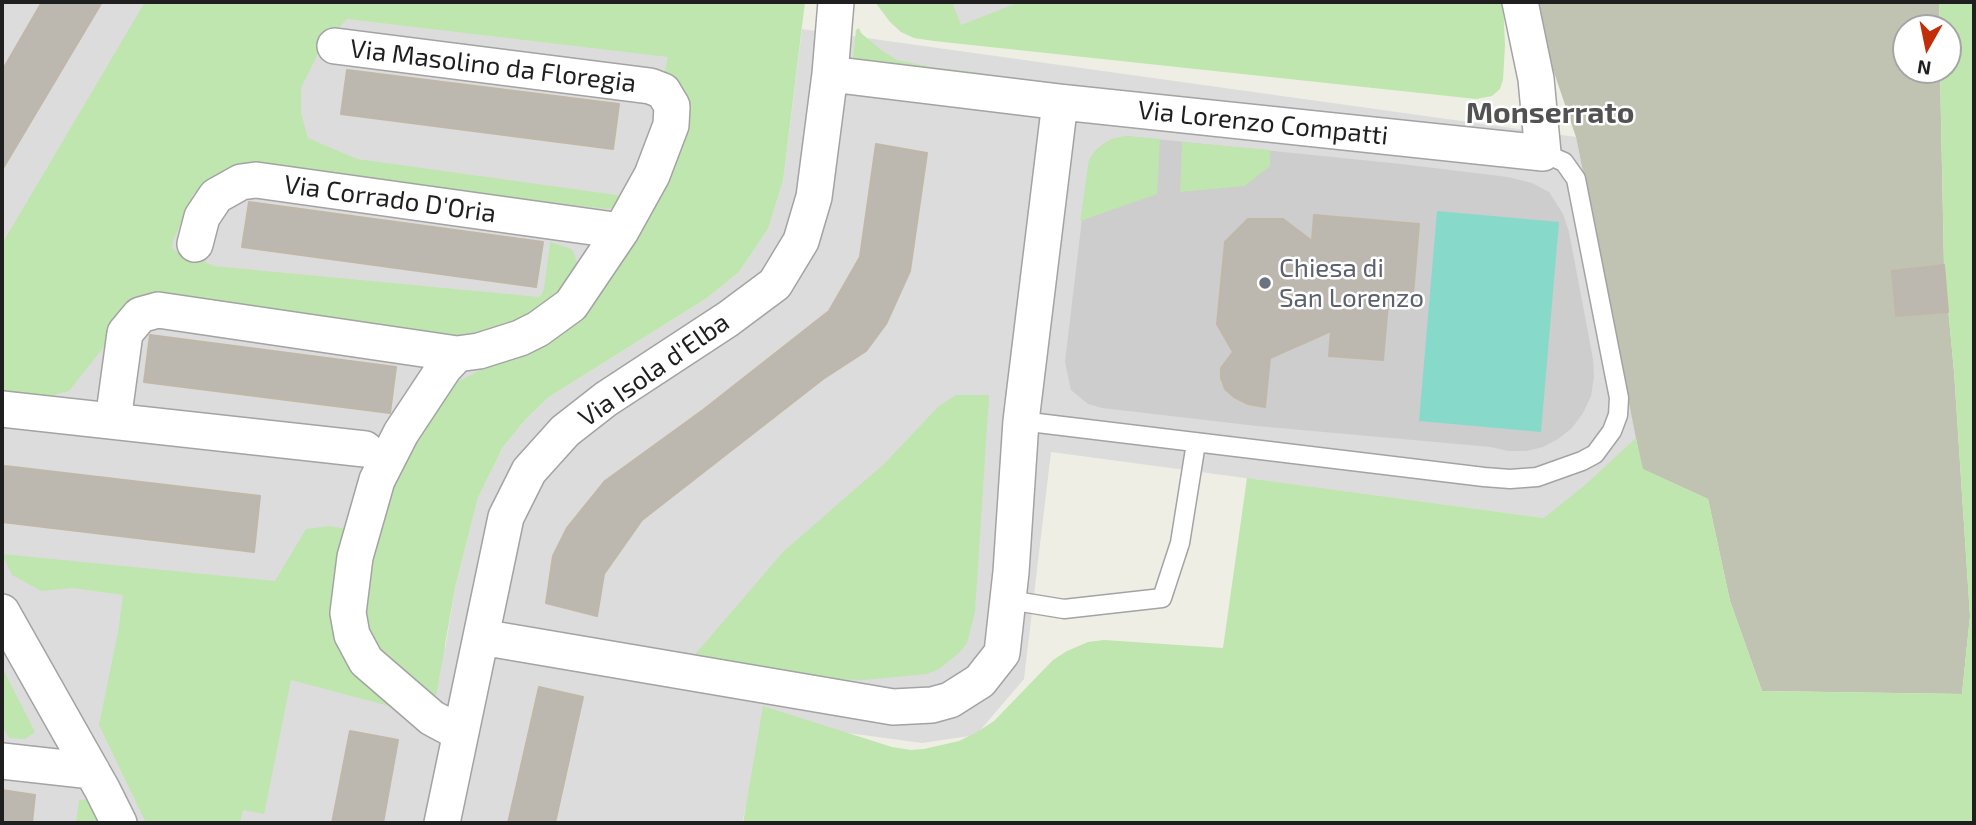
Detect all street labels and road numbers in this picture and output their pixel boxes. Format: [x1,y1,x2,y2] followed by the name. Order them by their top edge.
[348,33,638,99] street label: Via Masolino da Floregia
[1136,94,1390,152] street label: Via Lorenzo Compatti
[282,169,498,229] street label: Via Corrado D'Oria
[573,307,735,433] street label: Via Isola d'Elba

